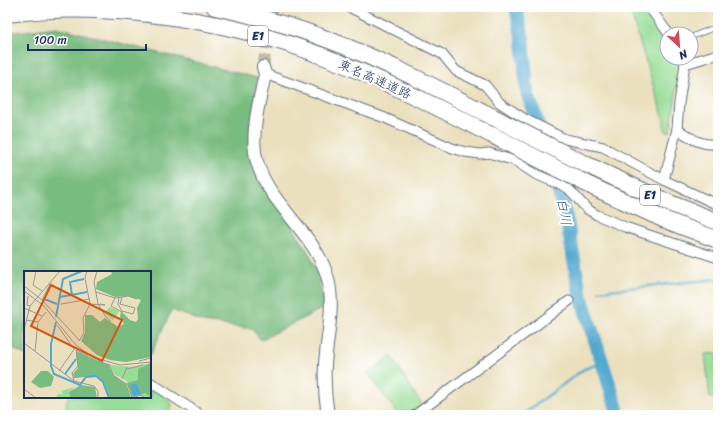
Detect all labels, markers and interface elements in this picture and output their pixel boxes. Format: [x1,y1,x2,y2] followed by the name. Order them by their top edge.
[28,26,146,52] scale bar
[248,26,268,46] road number: E1
[659,26,699,66] north arrow
[34,29,67,51] text: 100 m
[675,44,692,65] text: N
[335,53,415,105] street label: 東名高速道路
[640,185,660,205] road number: E1
[549,196,579,228] water label: 白川
[24,271,151,398] inset map

